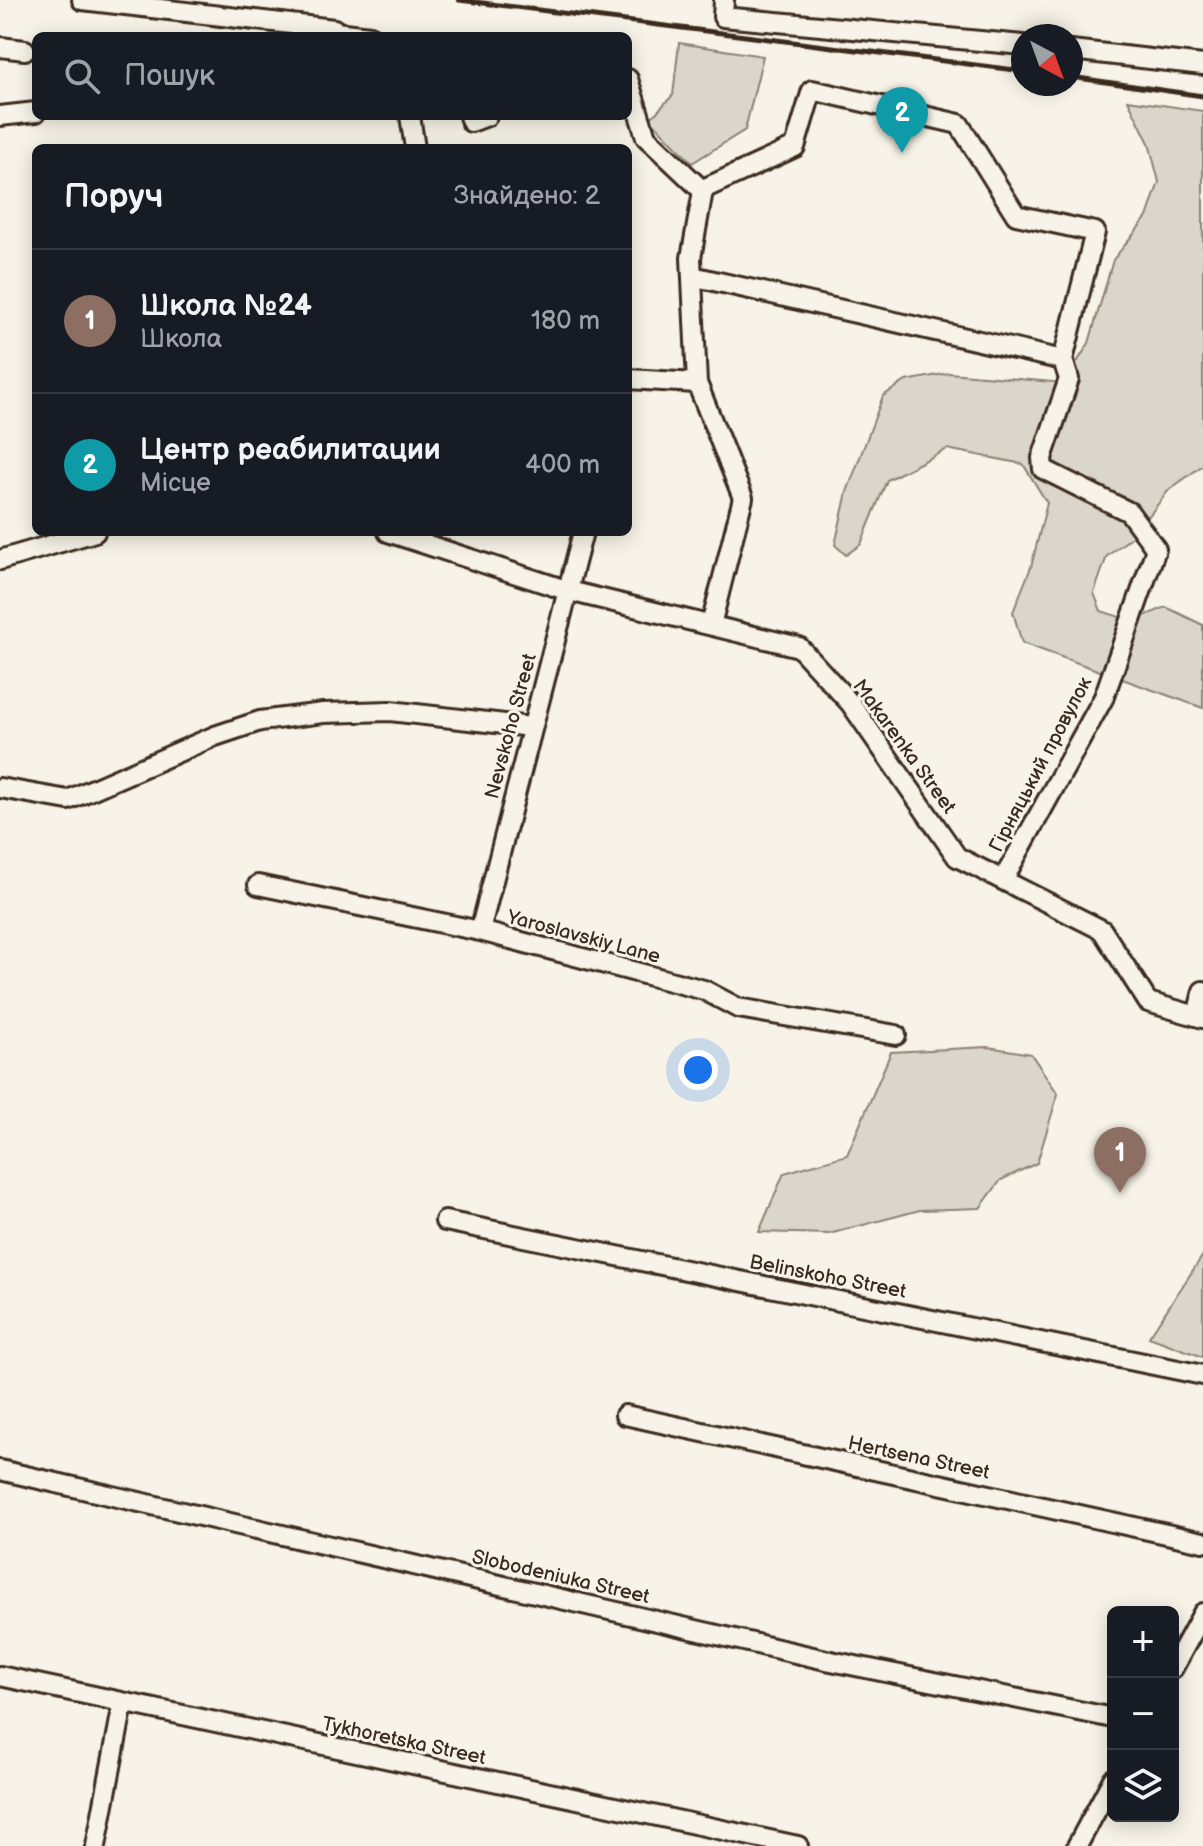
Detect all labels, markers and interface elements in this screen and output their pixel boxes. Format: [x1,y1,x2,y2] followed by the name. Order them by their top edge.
[1011,24,1083,96] north arrow
[32,32,632,120] search box
[60,54,104,98] icon: search
[124,58,215,94] text: Пошук
[876,87,928,153] pin: 2
[64,176,163,217] text: Поруч
[454,181,600,212] text: Знайдено: 2
[140,288,312,324] text: Школа №24
[85,306,95,337] text: 1
[531,306,600,337] text: 180 m
[140,324,222,355] text: Школа
[140,432,441,468] text: Центр реабилитации
[82,450,98,481] text: 2
[525,450,600,481] text: 400 m
[140,468,211,499] text: Місце
[480,651,542,802] street label: Nevskoho Street
[984,672,1098,856] street label: Гірняцький провулок
[847,675,961,818] street label: Makarenka Street
[504,905,663,969] street label: Yaroslavskiy Lane
[678,1050,718,1090] your location
[1094,1127,1146,1193] pin: 1
[747,1250,908,1304] street label: Belinskoho Street
[846,1431,992,1485] street label: Hertsena Street
[470,1545,652,1609] street label: Slobodeniuka Street
[1107,1606,1179,1822] map controls
[1107,1606,1179,1678] button: +
[1107,1678,1179,1750] button: −
[320,1712,488,1770] street label: Tykhoretska Street
[1107,1750,1179,1822] button: layers

